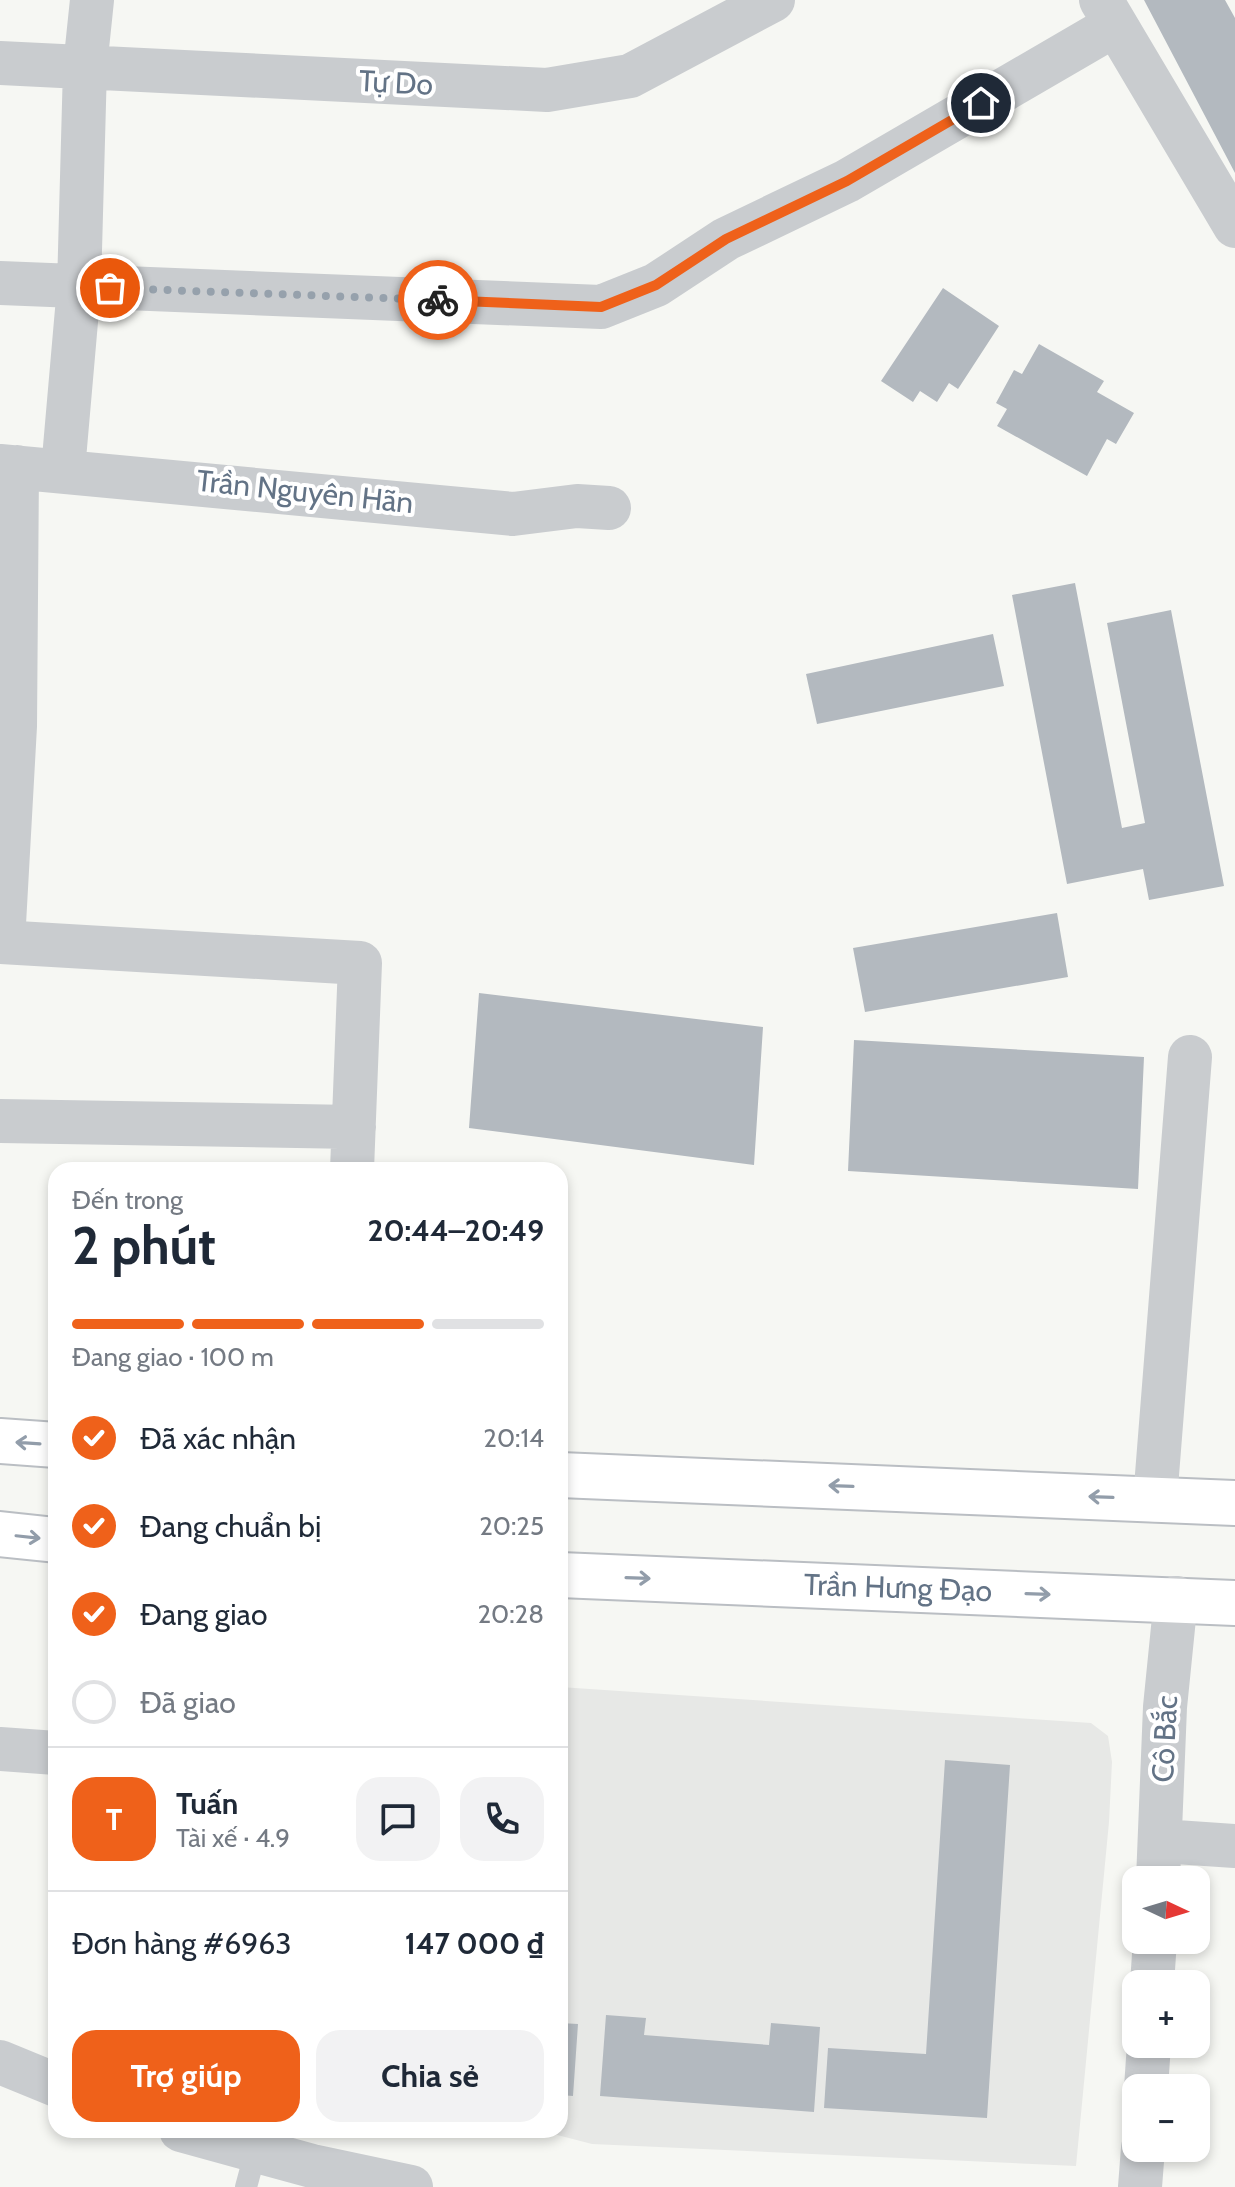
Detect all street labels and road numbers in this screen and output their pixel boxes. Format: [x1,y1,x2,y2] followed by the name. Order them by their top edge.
[358,62,434,103] street label: Tự Do
[195,462,415,521] street label: Trần Nguyên Hãn
[803,1566,993,1609] street label: Trần Hưng Đạo
[1144,1694,1185,1784] street label: Cô Bắc

